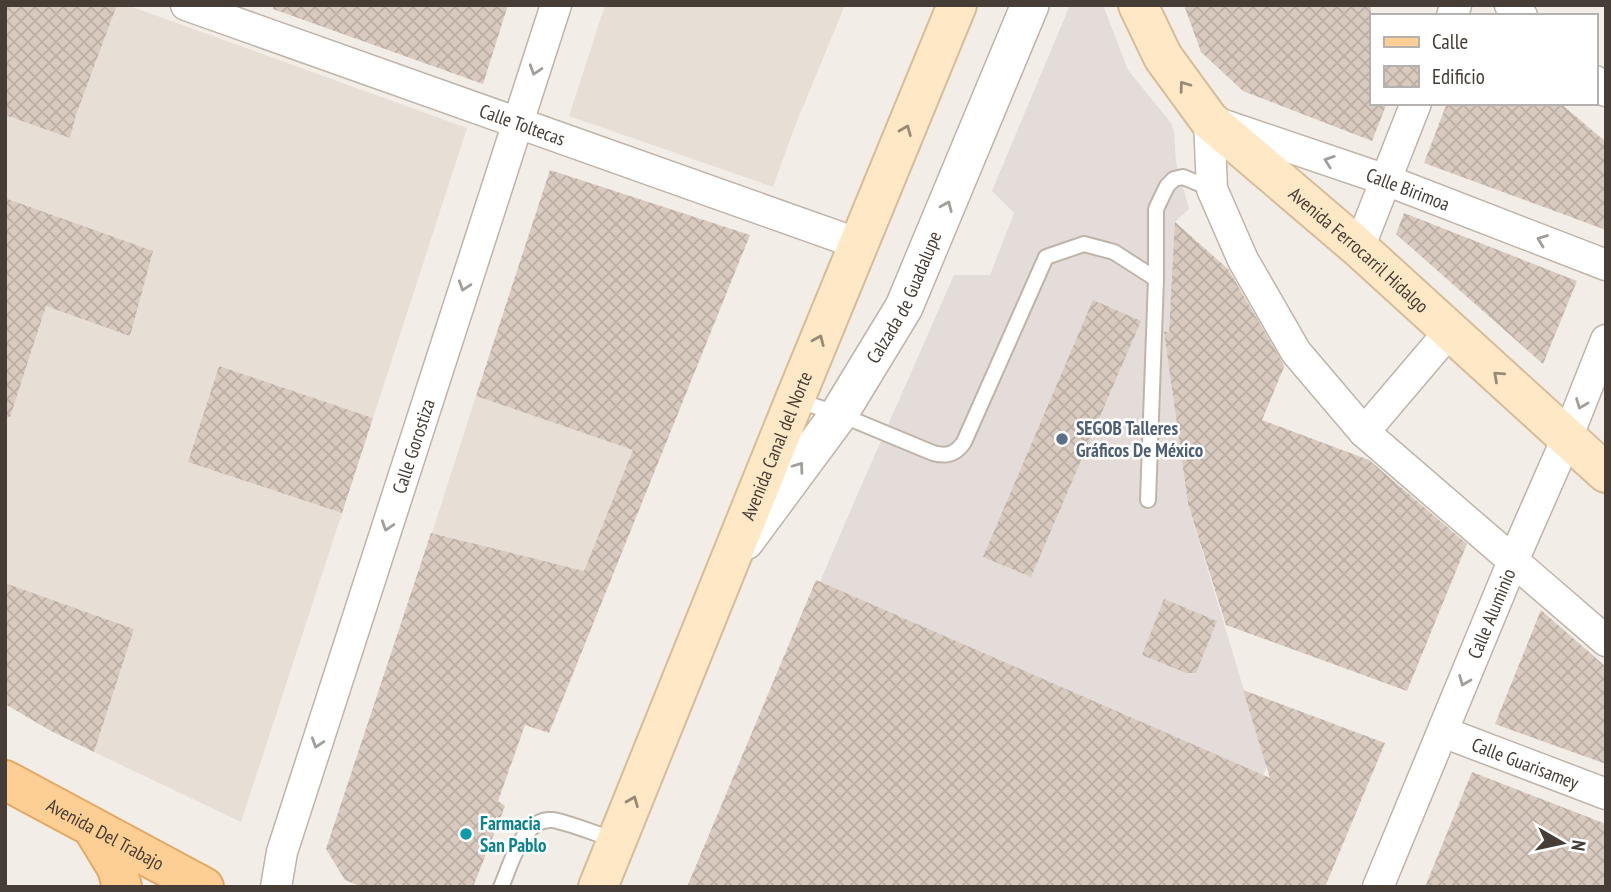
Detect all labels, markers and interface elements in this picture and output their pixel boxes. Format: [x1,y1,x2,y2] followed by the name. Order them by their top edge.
[1370,14,1597,105] legend
[1432,28,1468,55] text: Calle
[1432,63,1485,90] text: Edificio
[528,64,543,76] one-way arrow
[1180,81,1193,94] one-way arrow
[476,98,568,151] street label: Calle Toltecas
[898,124,912,137] one-way arrow
[1323,155,1336,169] one-way arrow
[1363,162,1453,216] street label: Calle Birimoa
[1284,182,1434,318] street label: Avenida Ferrocarril Hidalgo
[938,201,952,213] one-way arrow
[861,227,946,368] street label: Calzada de Guadalupe
[1537,235,1549,249] one-way arrow
[458,280,473,292] one-way arrow
[811,335,825,347] one-way arrow
[735,368,817,523] street label: Avenida Canal del Norte
[1493,372,1506,384] one-way arrow
[387,396,440,497] street label: Calle Gorostiza
[1575,397,1589,409] one-way arrow
[1076,416,1203,462] place label: SEGOB Talleres Gráficos De México
[1054,431,1070,447] marker: SEGOB Talleres Gráficos De México
[791,462,803,475] one-way arrow
[381,520,395,532] one-way arrow
[1462,565,1521,662] street label: Calle Aluminio
[1458,673,1472,686] one-way arrow
[1468,732,1583,795] street label: Calle Guarisamey
[311,736,325,748] one-way arrow
[43,793,168,875] street label: Avenida Del Trabajo
[625,796,639,808] one-way arrow
[1527,808,1597,878] north arrow
[480,811,547,857] place label: Farmacia San Pablo
[458,826,474,842] marker: Farmacia San Pablo
[1566,839,1591,853] text: N

